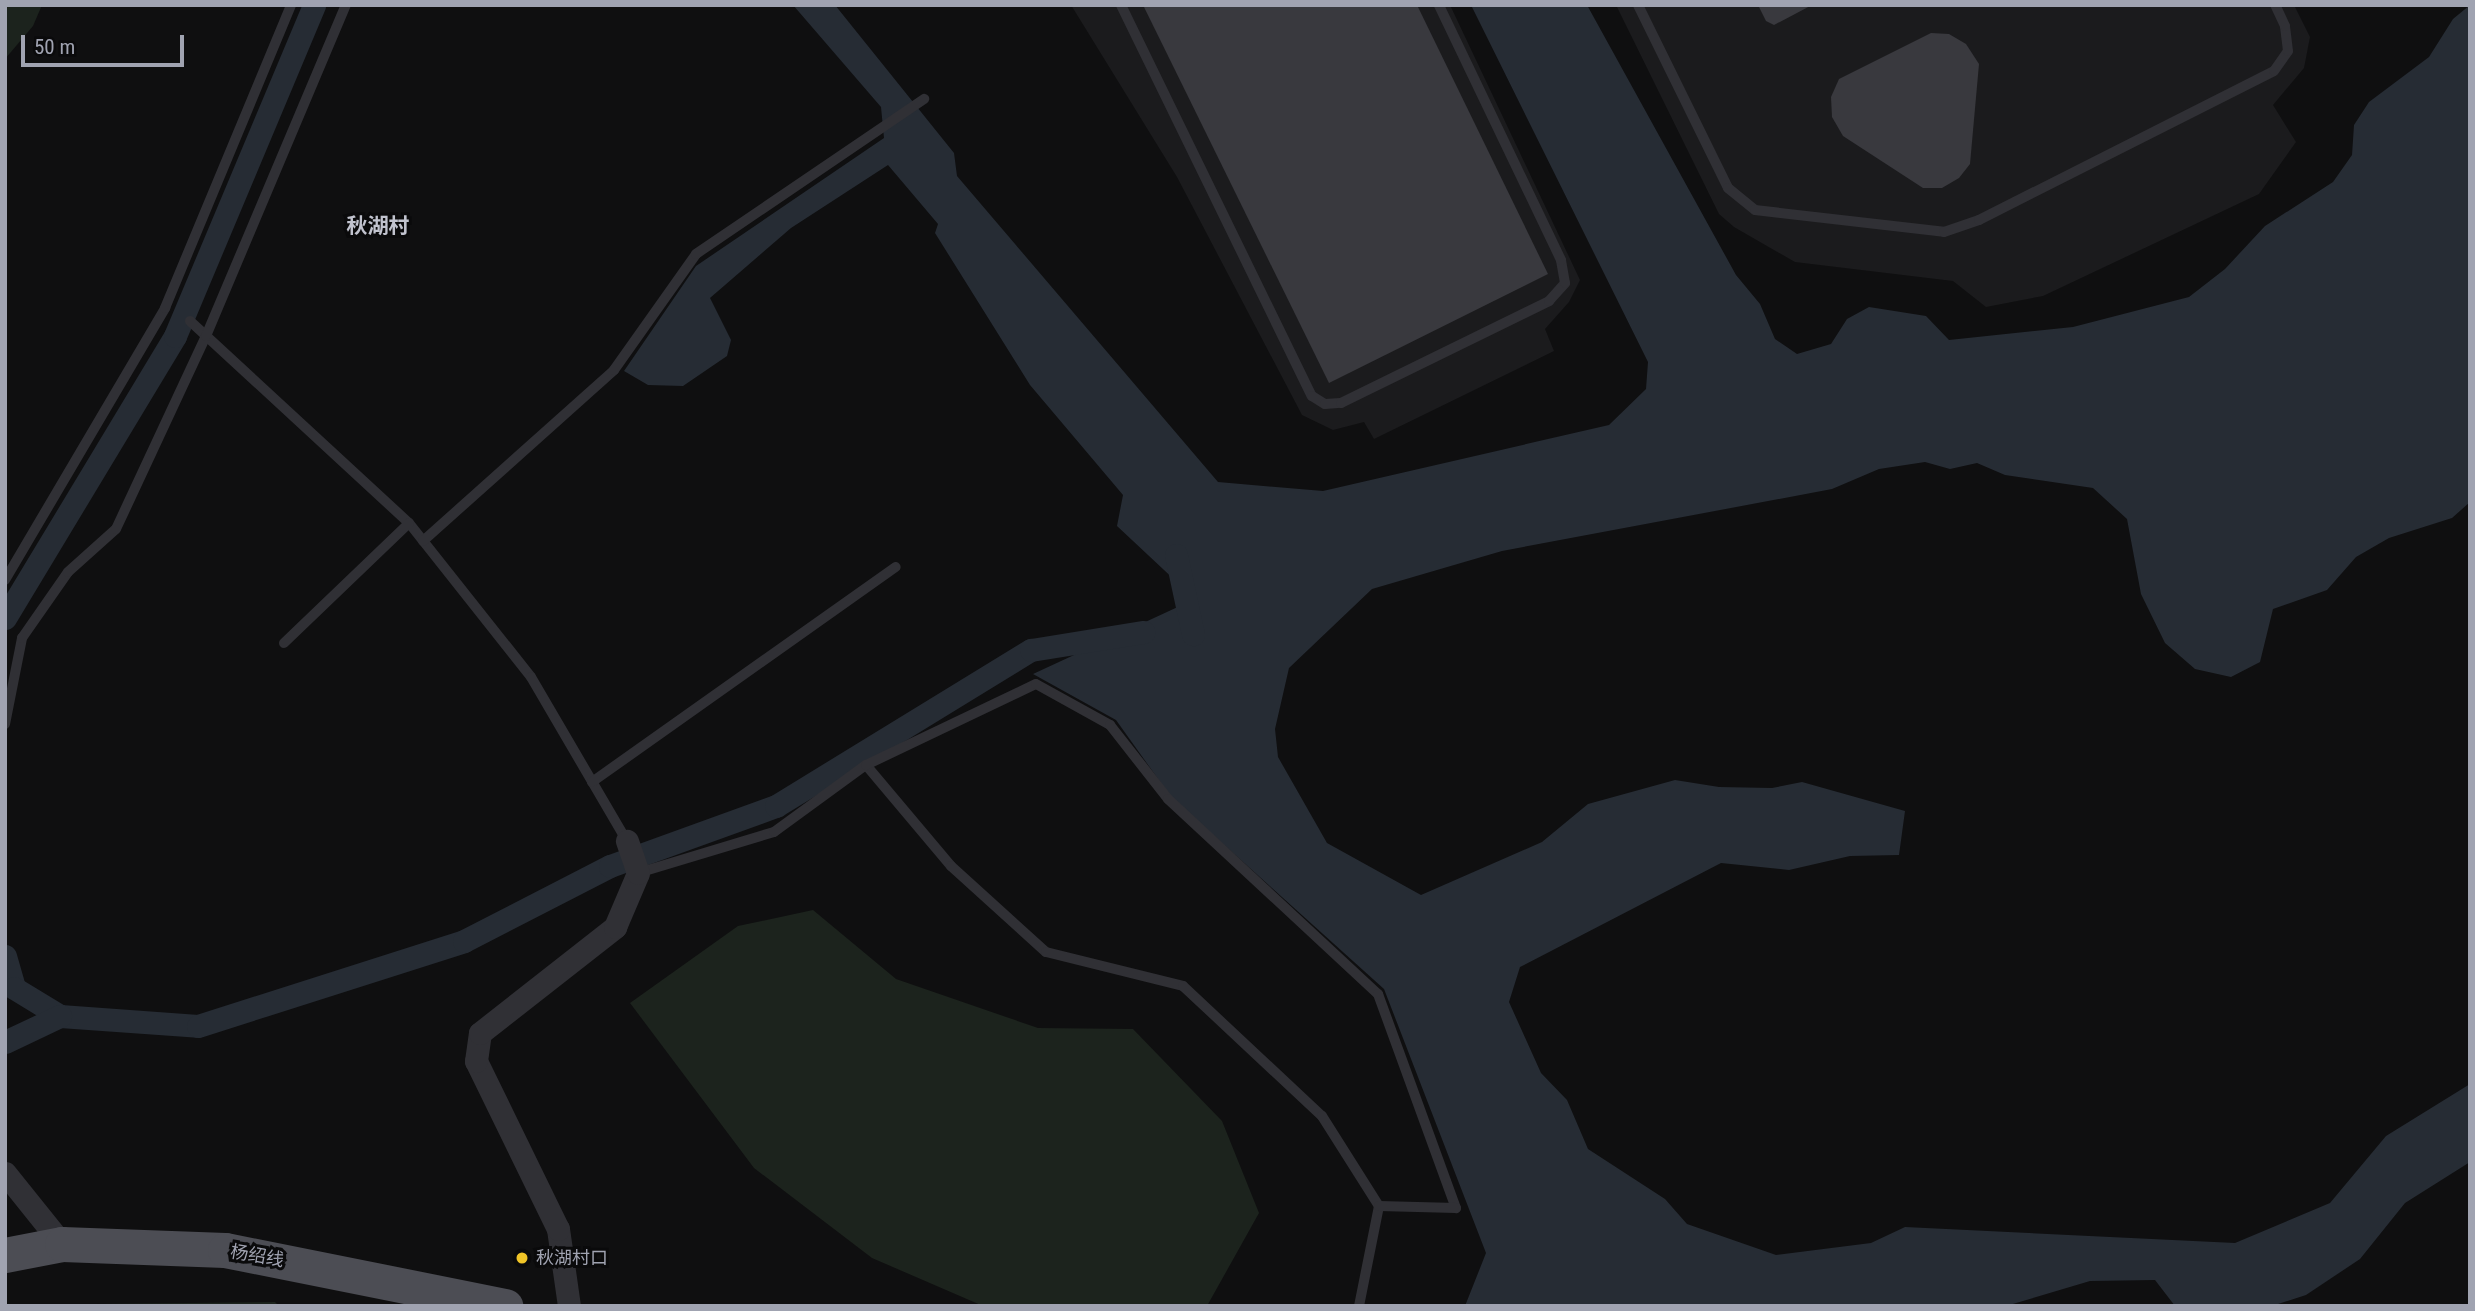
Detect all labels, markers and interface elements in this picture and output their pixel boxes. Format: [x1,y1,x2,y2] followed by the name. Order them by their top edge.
[24,21,187,65] scale bar
[34,35,75,59] text: 50 m
[347,213,409,239] district label: 秋湖村
[229,1241,285,1271] street label: 杨绍线
[536,1247,608,1269] place label: 秋湖村口
[514,1250,530,1266] marker: 秋湖村口

